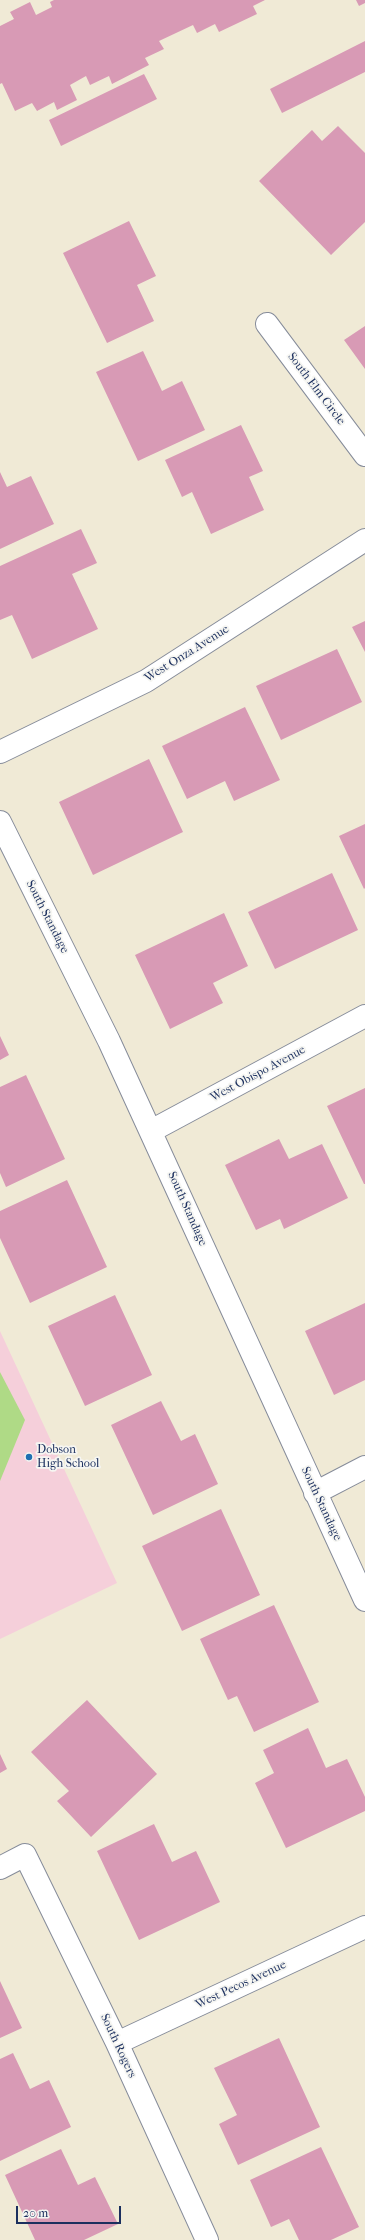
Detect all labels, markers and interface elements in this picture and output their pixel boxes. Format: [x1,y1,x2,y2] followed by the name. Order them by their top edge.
[284,350,348,428] street label: South Elm Circle
[142,622,232,686] street label: West Onza Avenue
[22,878,72,956] street label: South Standage
[208,1043,308,1105] street label: West Obispo Avenue
[164,1170,210,1248] street label: South Standage
[37,1443,99,1471] place label: Dobson High School
[24,1452,34,1462] marker: Dobson High School
[298,1465,344,1543] street label: South Standage
[193,1958,289,2012] street label: West Pecos Avenue
[97,2012,139,2080] street label: South Rogers
[18,2198,123,2224] scale bar
[23,2206,48,2220] text: 20 m

